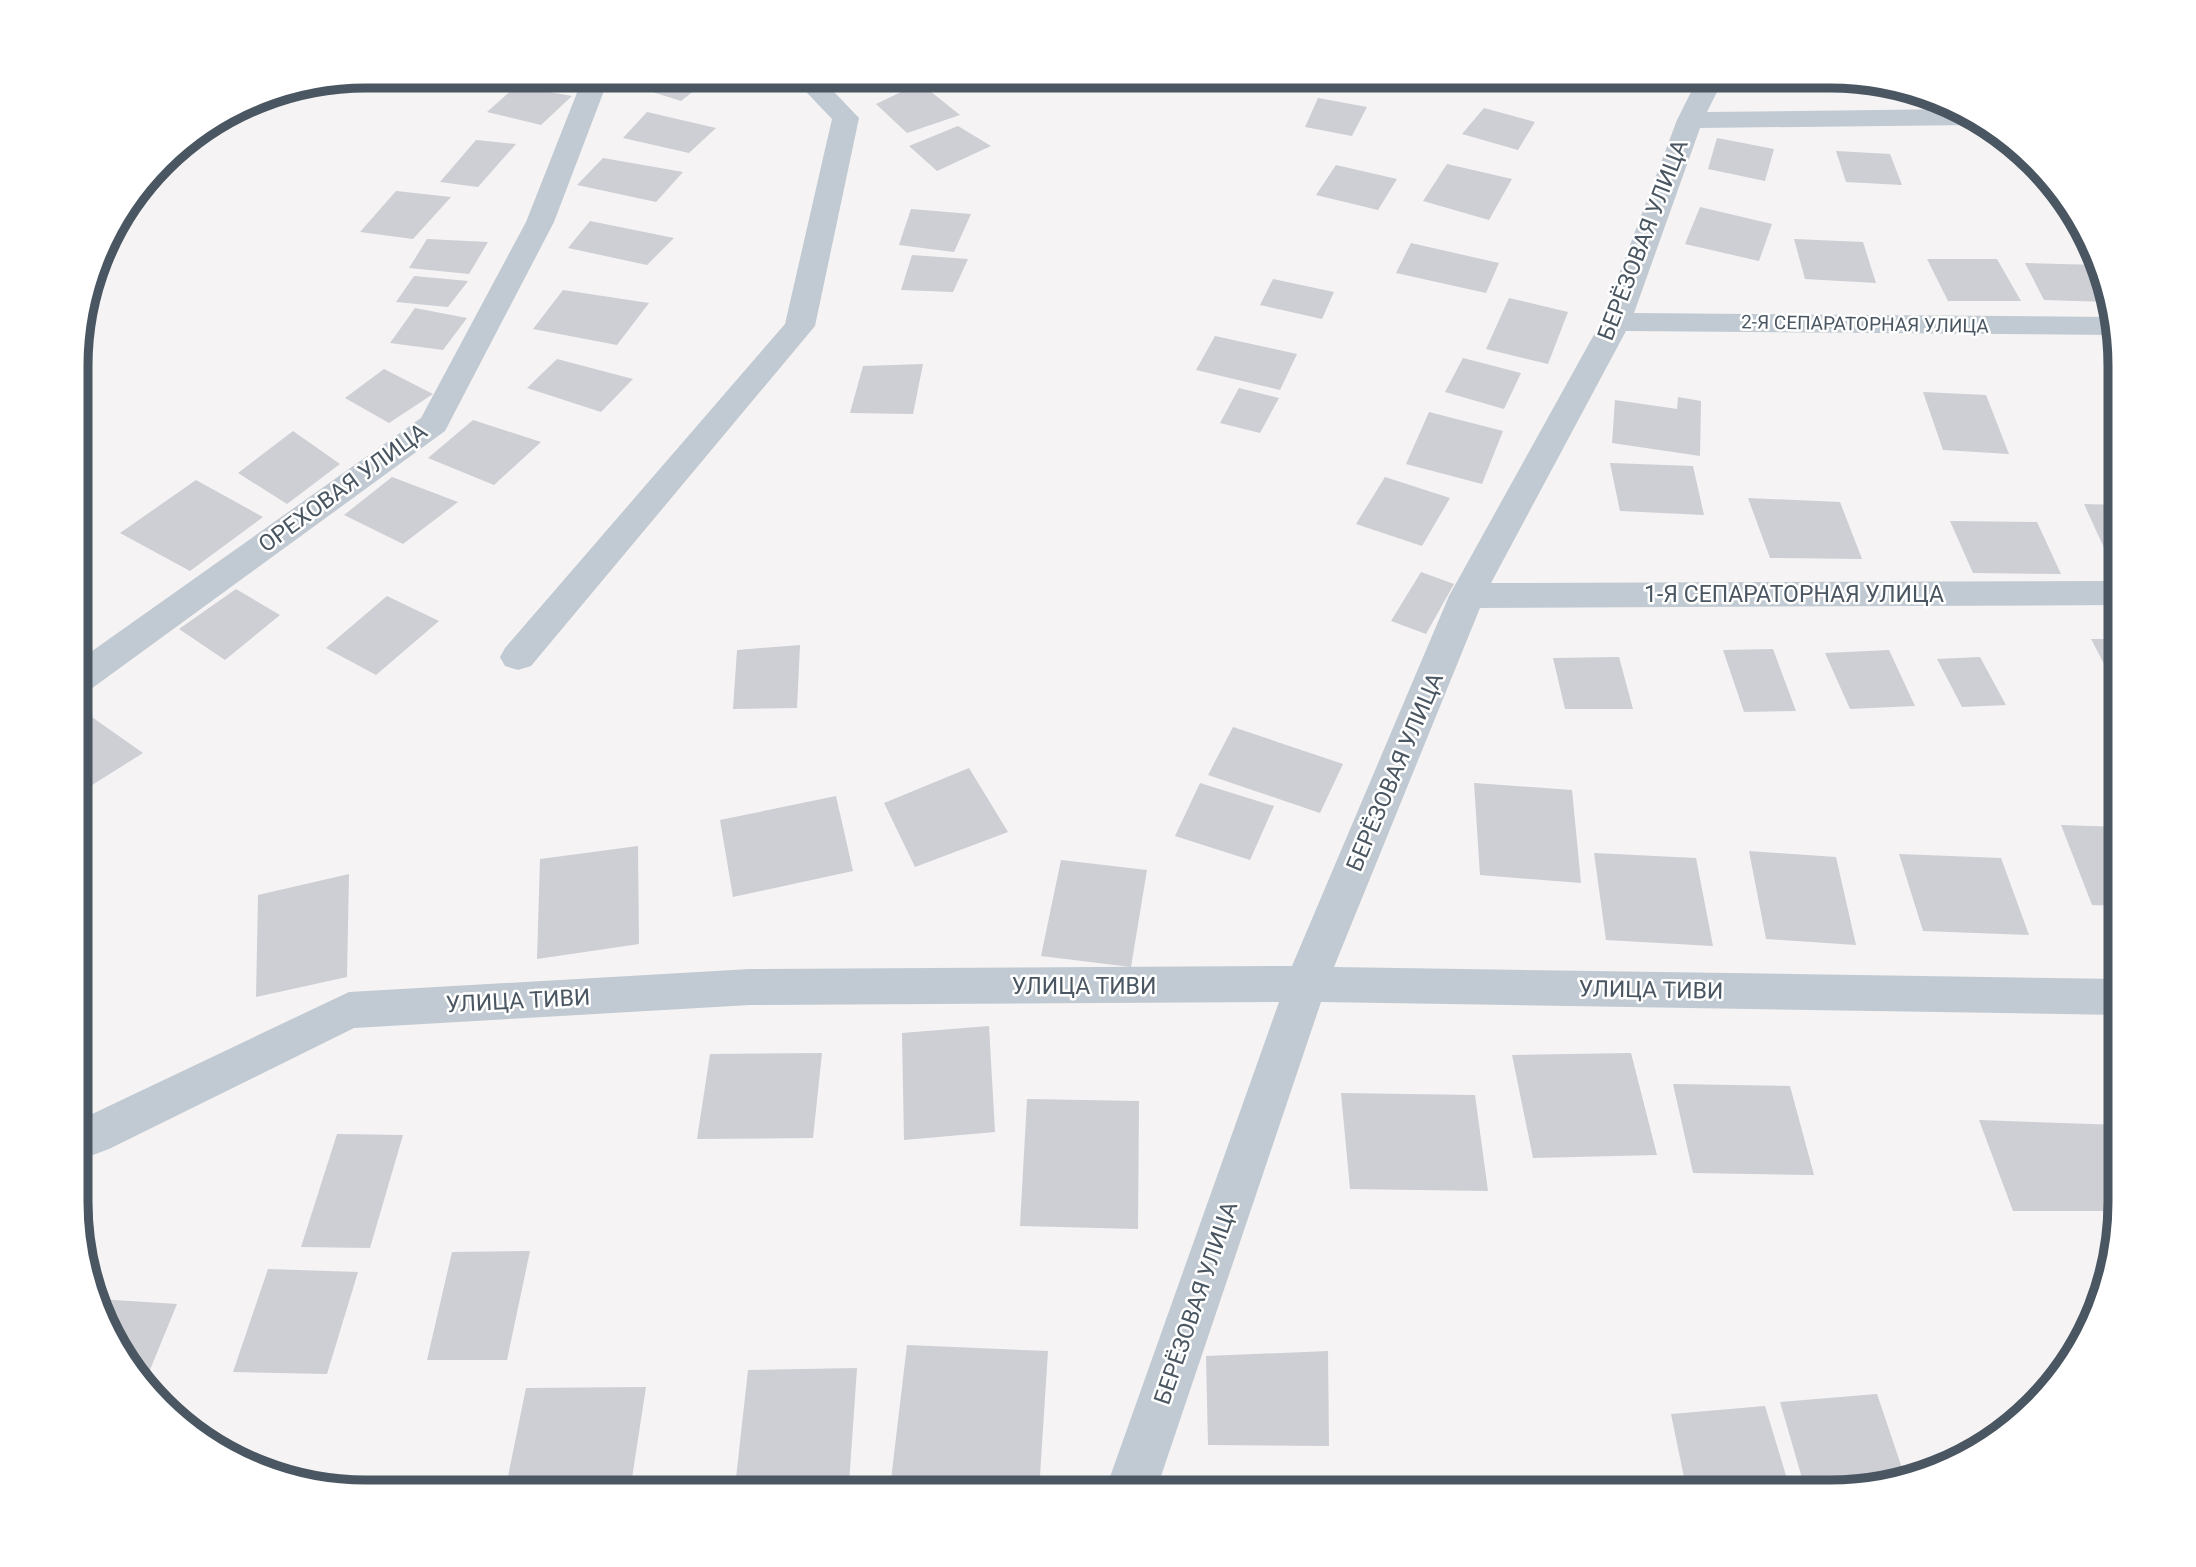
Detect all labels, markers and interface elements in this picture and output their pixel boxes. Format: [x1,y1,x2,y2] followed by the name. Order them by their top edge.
[1592,136,1694,344] street label: БЕРЁЗОВАЯ УЛИЦА
[1741,310,1990,338] street label: 2-Я СЕПАРАТОРНАЯ УЛИЦА
[253,418,433,558] street label: ОРЕХОВАЯ УЛИЦА
[1644,581,1944,608] street label: 1-Я СЕПАРАТОРНАЯ УЛИЦА
[1341,669,1449,875] street label: БЕРЁЗОВАЯ УЛИЦА
[1012,973,1156,1000] street label: УЛИЦА ТИВИ
[1578,975,1724,1005] street label: УЛИЦА ТИВИ
[445,984,591,1018] street label: УЛИЦА ТИВИ
[1149,1198,1243,1408] street label: БЕРЁЗОВАЯ УЛИЦА

